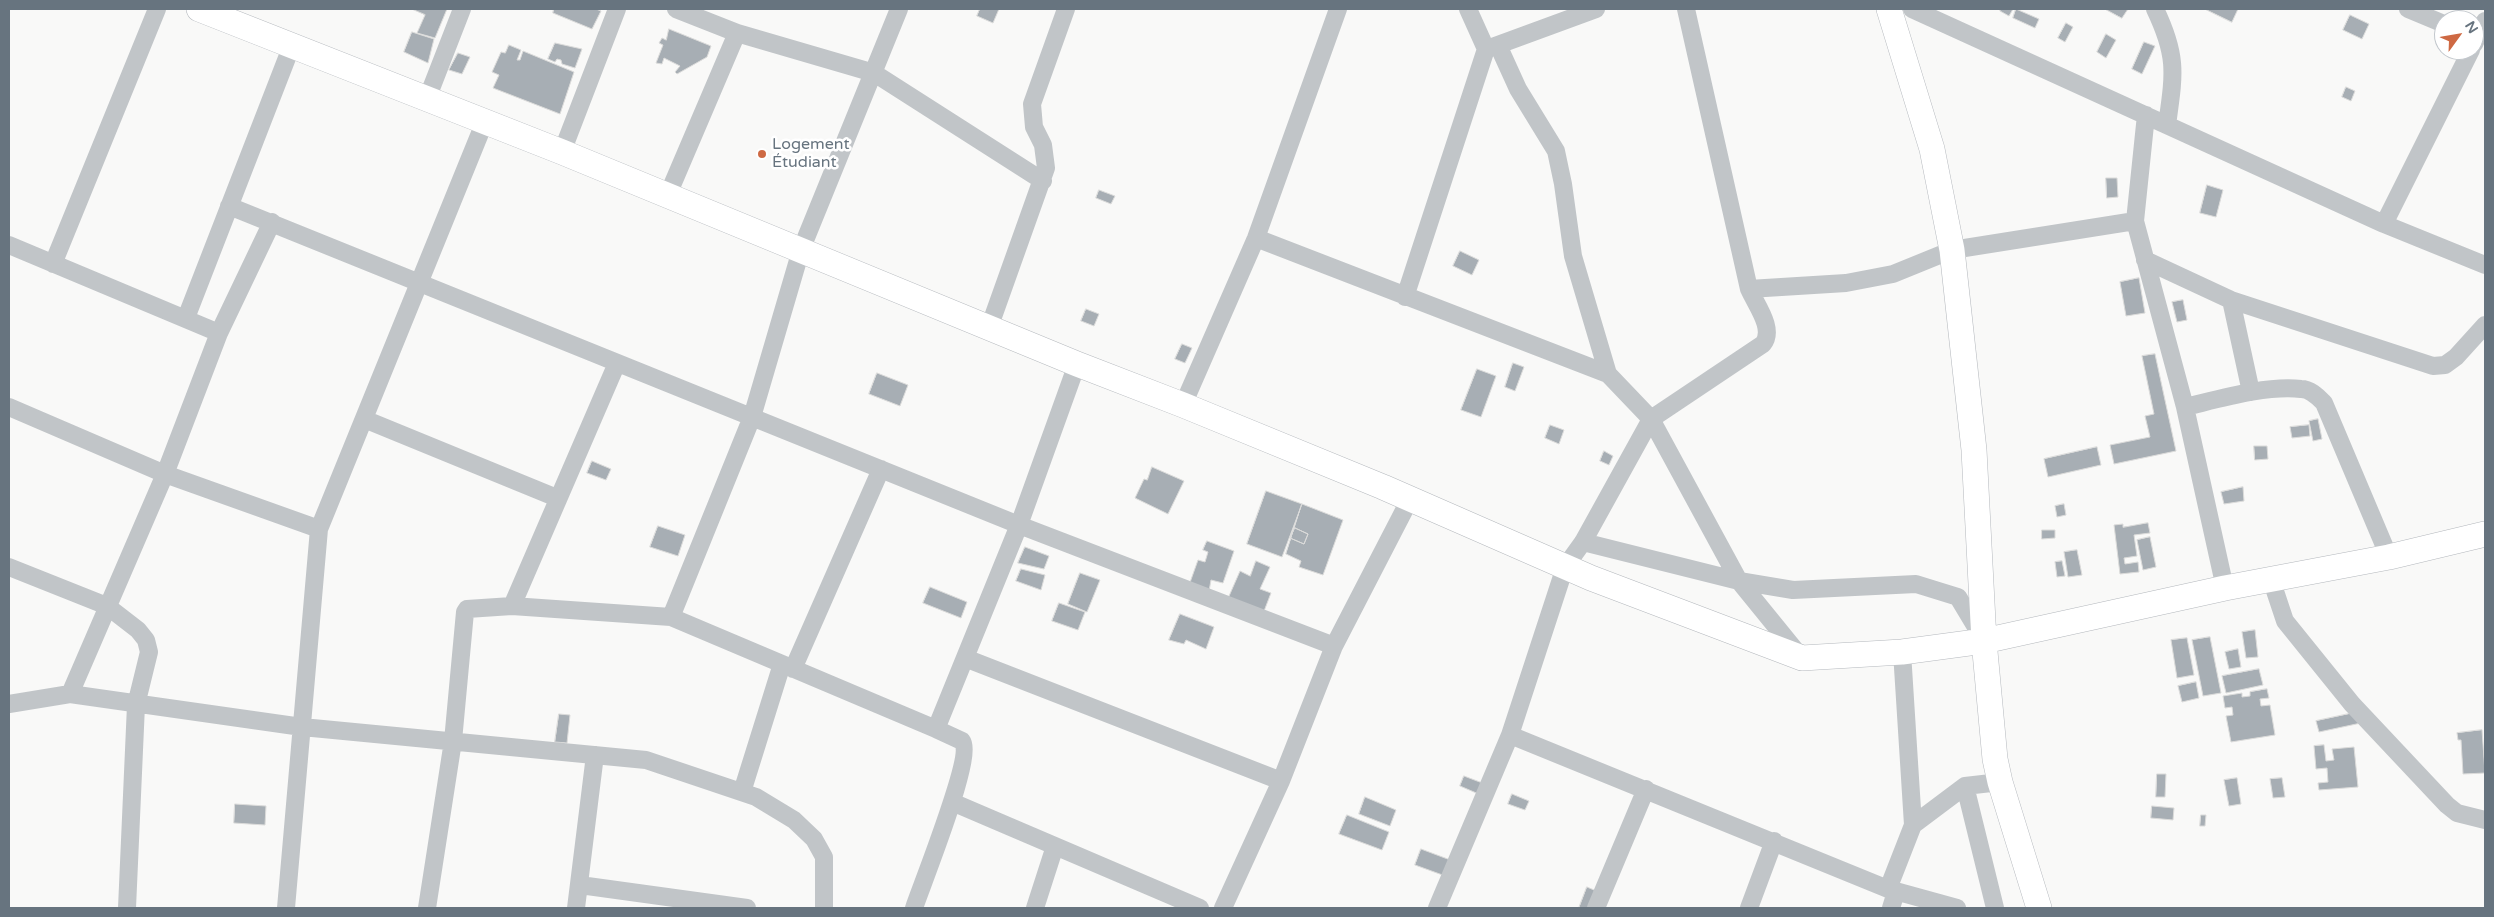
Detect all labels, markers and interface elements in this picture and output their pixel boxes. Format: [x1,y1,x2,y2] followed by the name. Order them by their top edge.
[2434,10,2484,60] north arrow
[2461,18,2481,37] text: N
[772,135,850,173] place label: Logement Étudiant
[756,148,768,160] marker: Logement Étudiant

